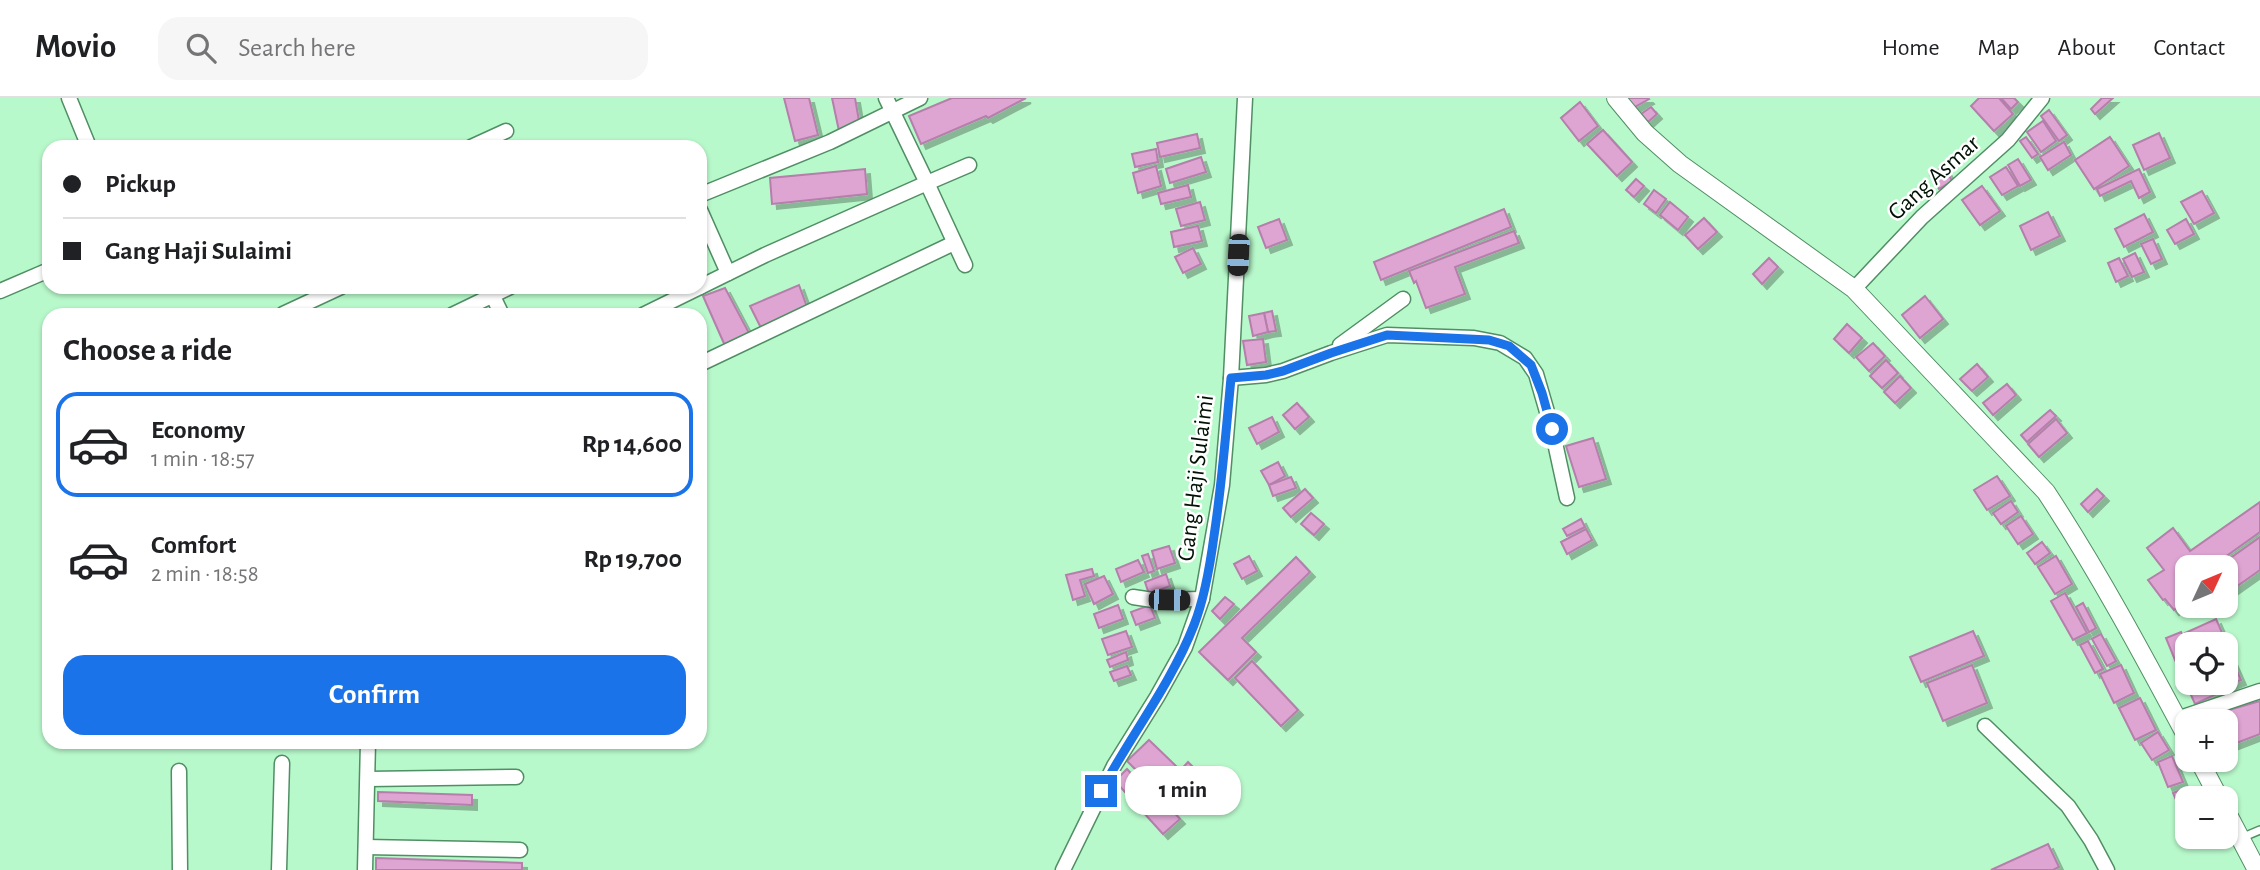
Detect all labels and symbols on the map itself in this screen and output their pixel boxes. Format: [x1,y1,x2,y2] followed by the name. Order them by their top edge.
[1884,131,1984,225] street label: Gang Asmar
[1227,233,1250,277] car
[1174,393,1218,563] street label: Gang Haji Sulaimi
[1536,413,1568,445] route start
[2175,555,2238,618] north arrow
[1148,589,1191,611] car
[1126,766,1241,816] callout: 1 min
[1085,775,1117,807] route end

